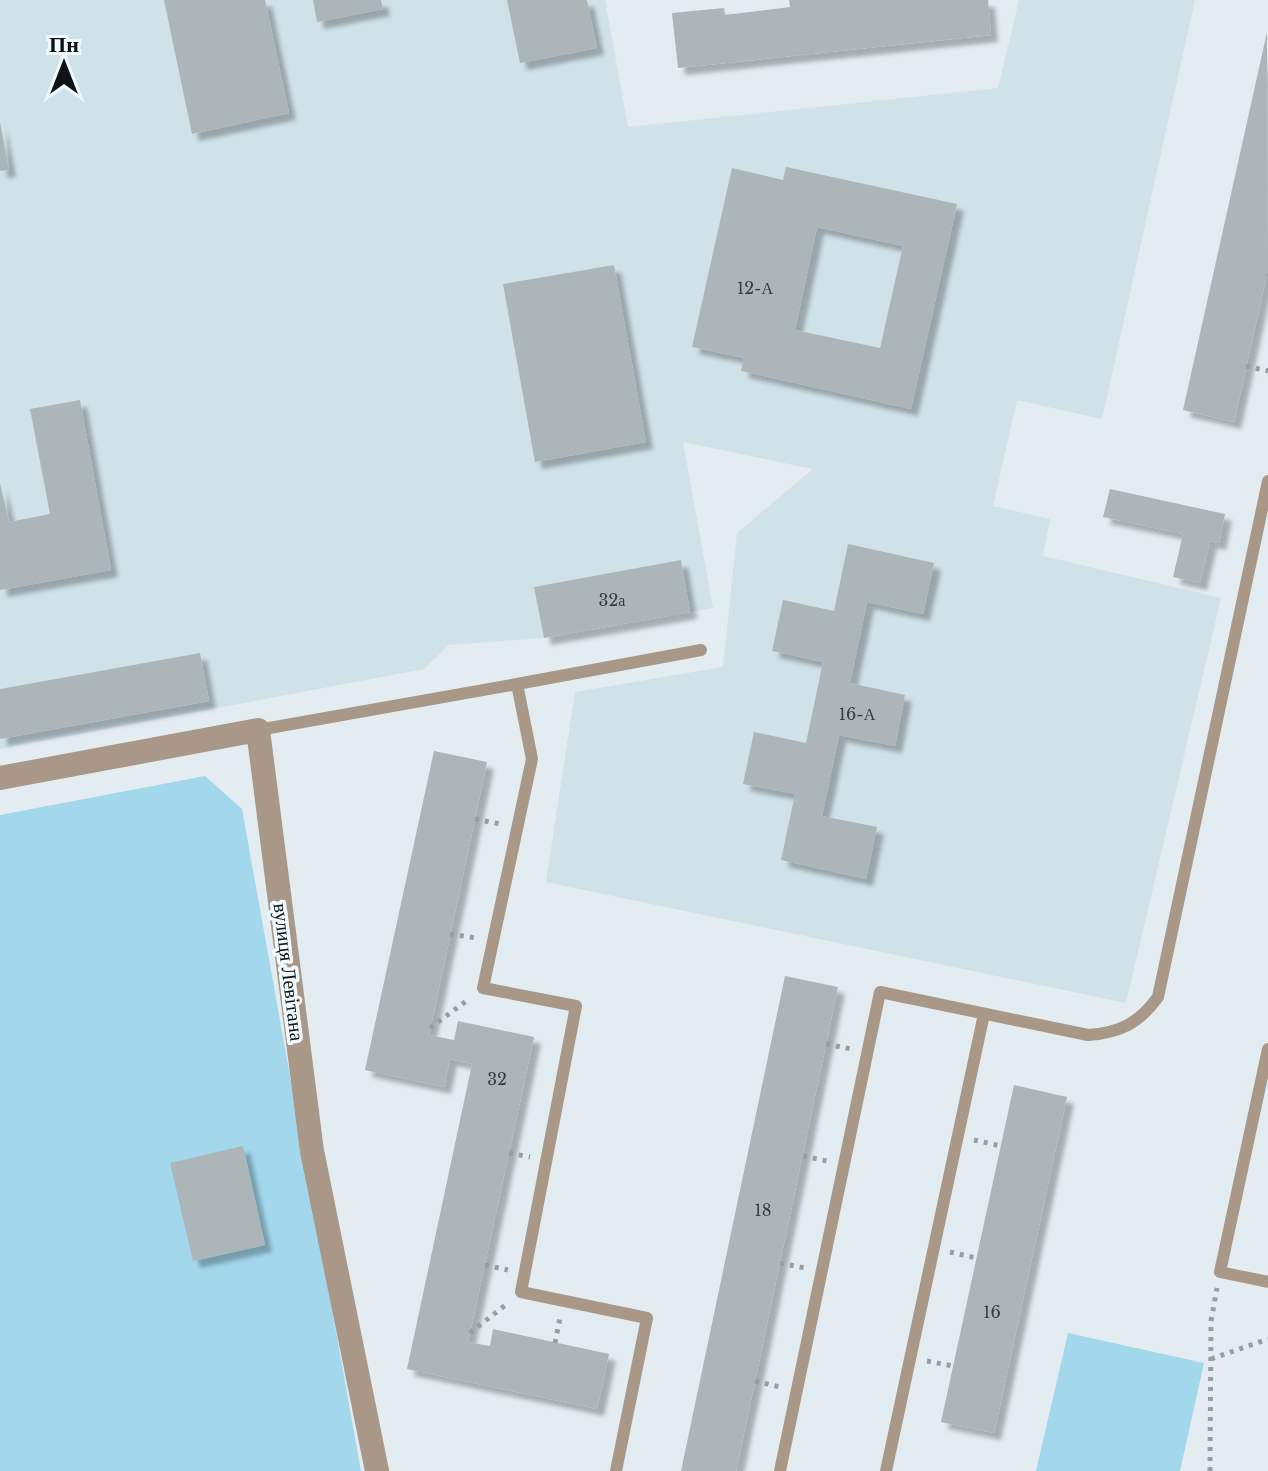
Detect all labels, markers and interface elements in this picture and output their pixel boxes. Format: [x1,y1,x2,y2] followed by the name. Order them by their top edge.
[24,24,104,104] north arrow
[49,31,79,58] text: Пн
[737,278,773,298] house number: 12-А
[599,590,625,610] house number: 32а
[839,704,876,724] house number: 16-А
[269,902,309,1043] street label: вулиця Левітана
[487,1069,507,1089] house number: 32
[755,1200,771,1220] house number: 18
[983,1302,1001,1322] house number: 16

